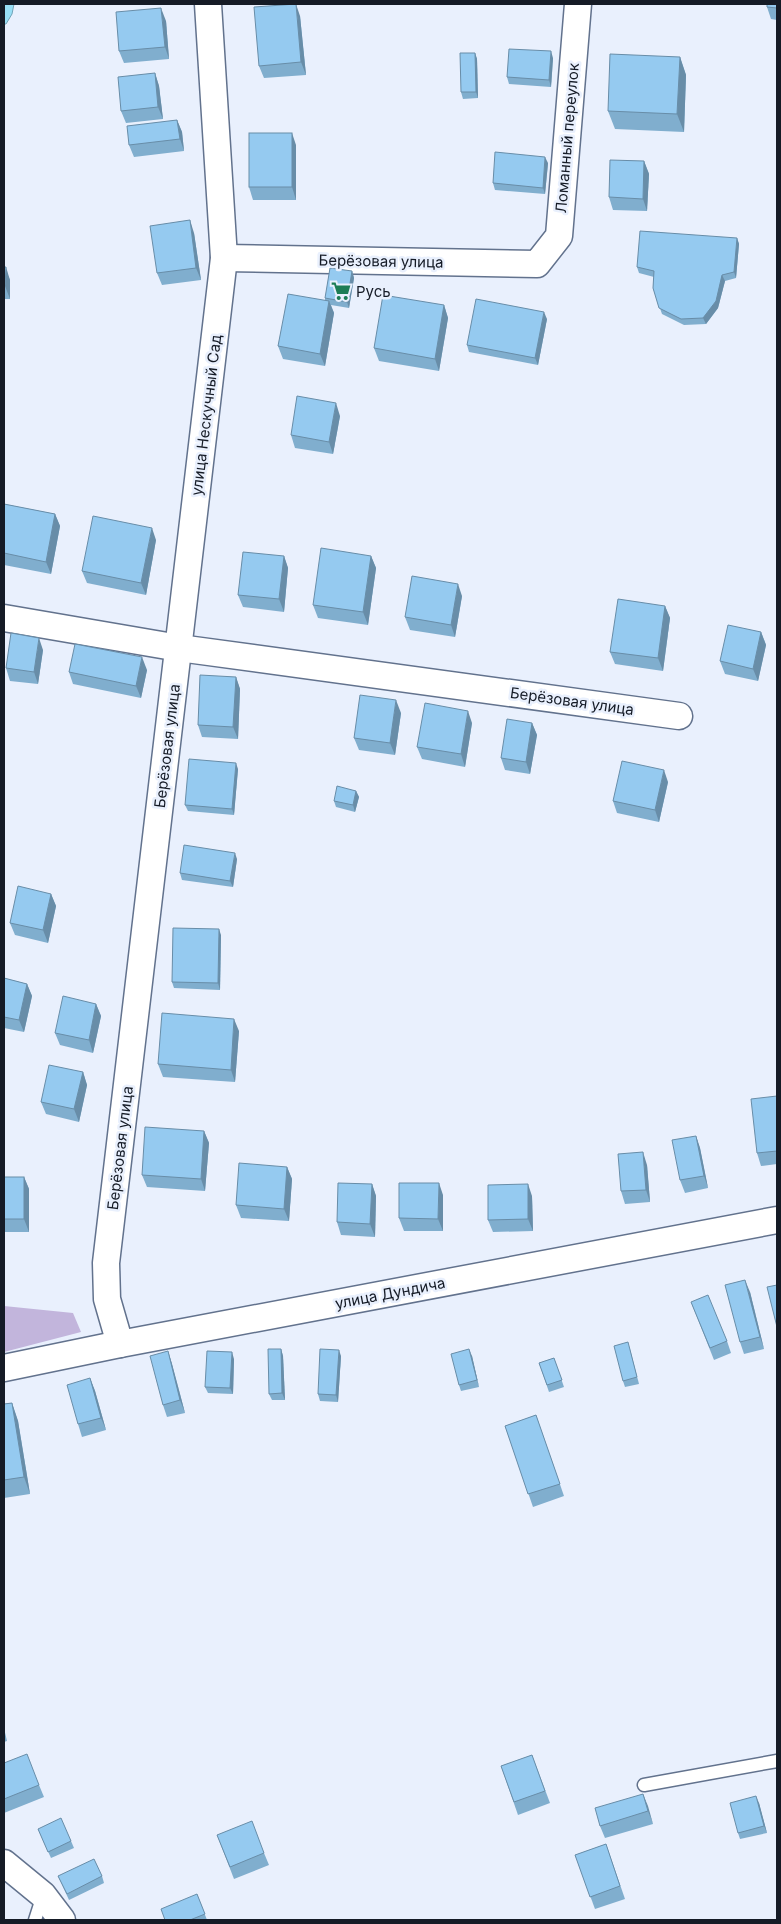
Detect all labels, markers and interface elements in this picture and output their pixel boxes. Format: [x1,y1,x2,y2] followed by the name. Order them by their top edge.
[551,62,583,214] street label: Ломанный переулок
[318,250,444,272] street label: Берёзовая улица
[330,280,352,302] supermarket icon: Русь
[356,282,391,301] place label: Русь
[187,333,225,497] street label: улица Нескучный Сад
[150,683,184,809] street label: Берёзовая улица
[509,683,635,719] street label: Берёзовая улица
[103,1085,137,1211] street label: Берёзовая улица
[333,1273,447,1313] street label: улица Дундича

